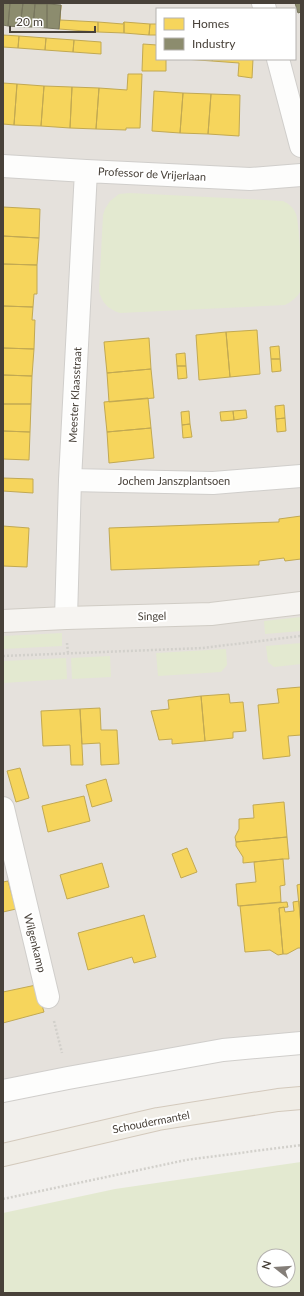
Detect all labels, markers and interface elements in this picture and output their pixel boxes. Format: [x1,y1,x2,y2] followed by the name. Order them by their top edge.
[10,8,95,34] scale bar
[156,8,296,60] legend
[16,14,43,29] text: 20 m
[192,16,229,31] text: Homes
[192,36,236,51] text: Industry
[98,164,206,183] street label: Professor de Vrijerlaan
[66,347,84,443] street label: Meester Klaasstraat
[118,474,230,487] street label: Jochem Janszplantsoen
[138,609,166,622] street label: Singel
[22,912,49,974] street label: Wilgenkamp
[111,1108,191,1135] street label: Schoudermantel
[256,1248,296,1288] north arrow
[259,1259,273,1271] text: N

